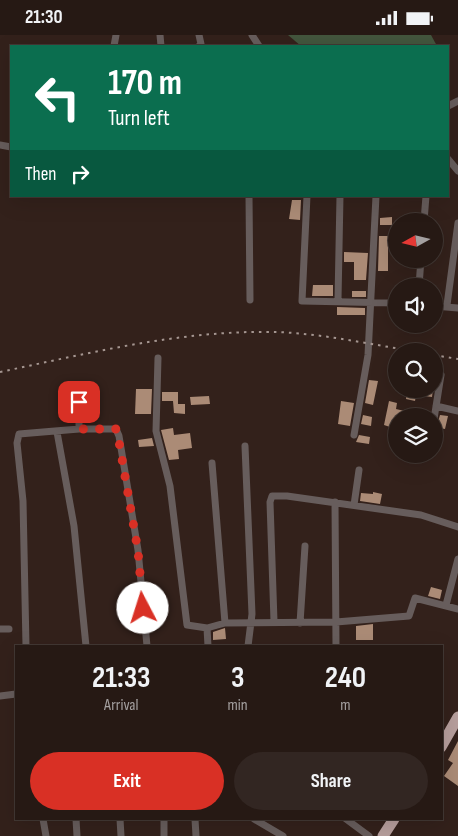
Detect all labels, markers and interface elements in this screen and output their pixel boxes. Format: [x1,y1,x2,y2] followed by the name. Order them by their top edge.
[25,6,63,29] text: 21:30
[108,62,182,105] text: 170 m
[25,65,90,130] icon: left
[108,105,170,132] text: Turn left
[66,160,94,188] icon: right
[25,163,56,186] text: Then
[388,213,442,267] north arrow
[388,213,443,463] map controls
[388,278,443,333] button: sound
[388,343,443,398] button: search
[58,381,100,423] pin
[65,388,93,416] icon: arrive
[388,408,443,463] button: layers
[116,581,168,633] position arrow
[92,660,151,696] text: 21:33
[231,660,244,696] text: 3
[325,660,366,696] text: 240
[104,696,138,715] text: Arrival
[228,696,248,715] text: min
[340,696,350,715] text: m
[30,752,224,810] button: Exit
[234,752,428,810] button: Share

